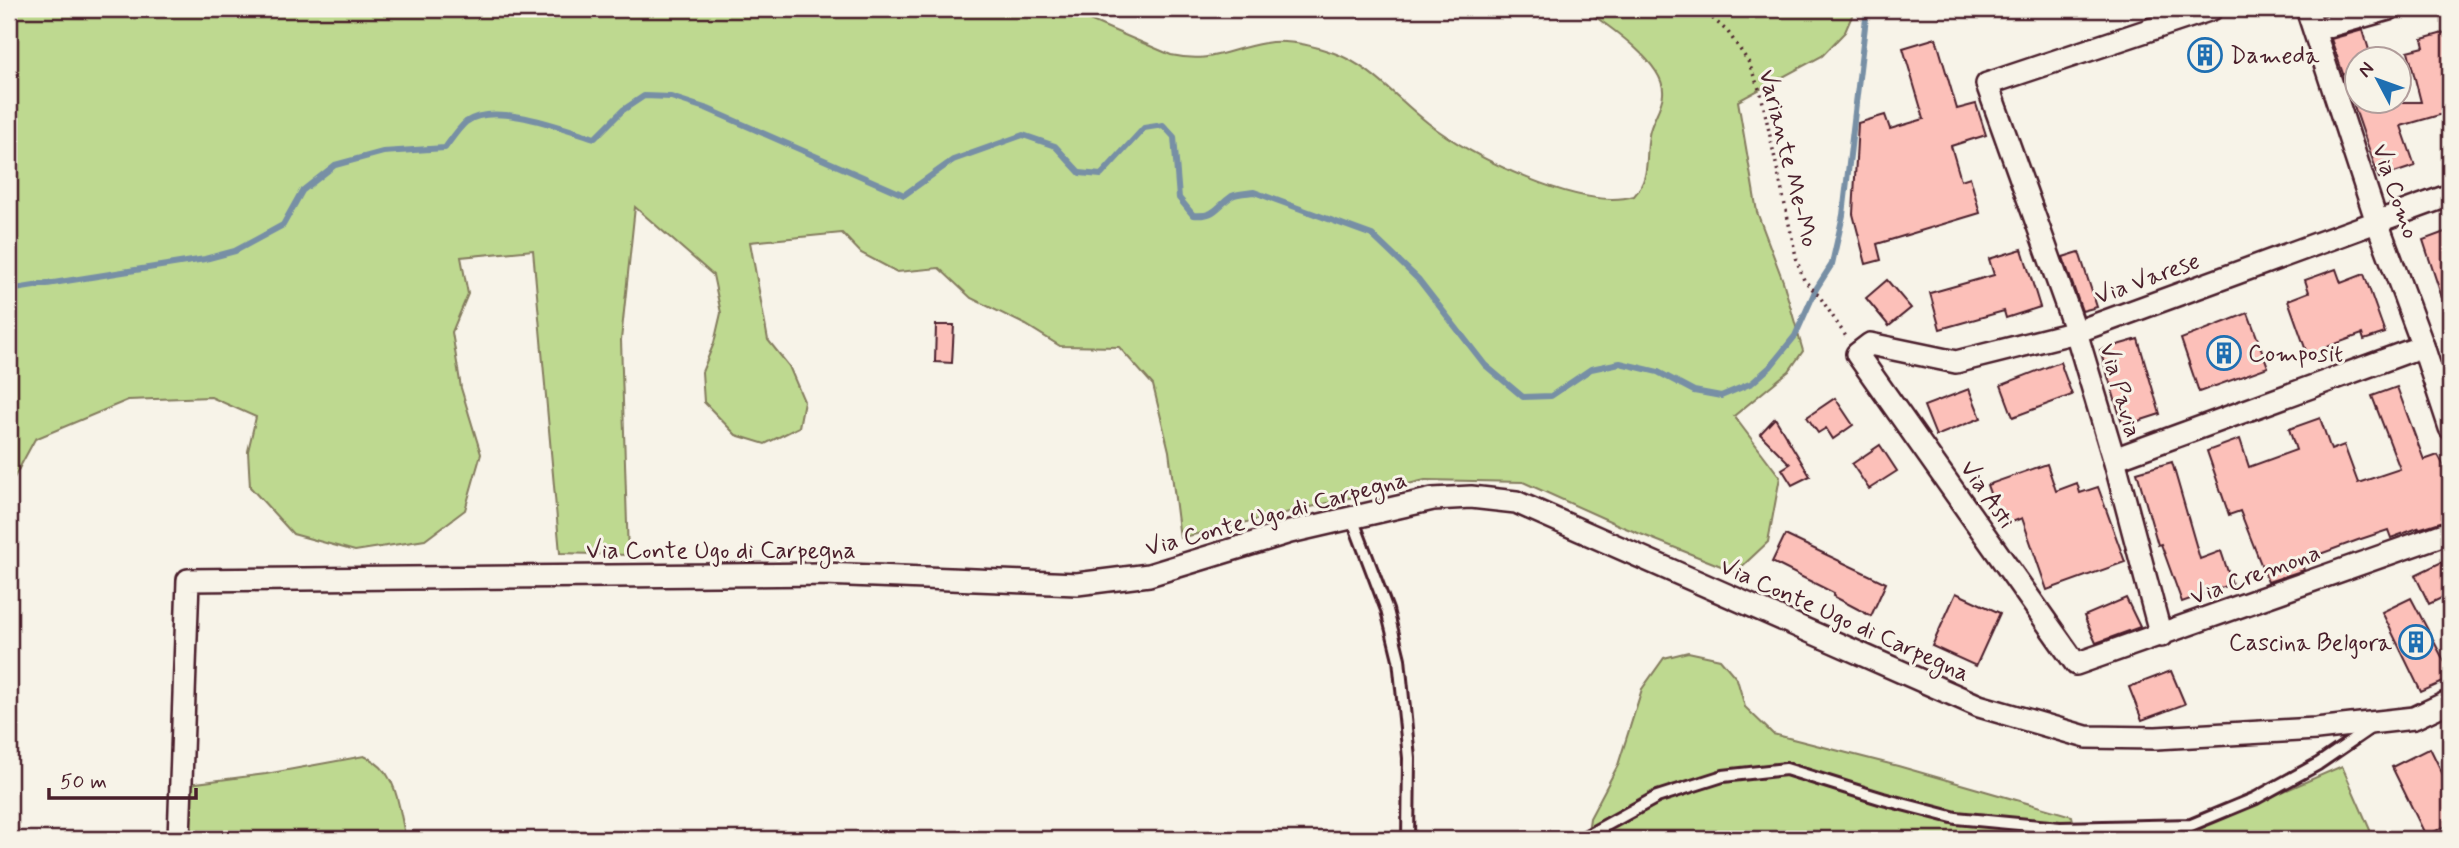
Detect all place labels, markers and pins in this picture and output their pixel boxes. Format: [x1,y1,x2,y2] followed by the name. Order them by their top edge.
[2186,36,2224,74] building icon: Dameda
[2230,41,2320,72] place label: Dameda
[2205,334,2243,372] building icon: Composit
[2248,339,2343,370] place label: Composit
[2397,623,2435,661] building icon: Cascina Belgora
[2229,628,2393,659] place label: Cascina Belgora

